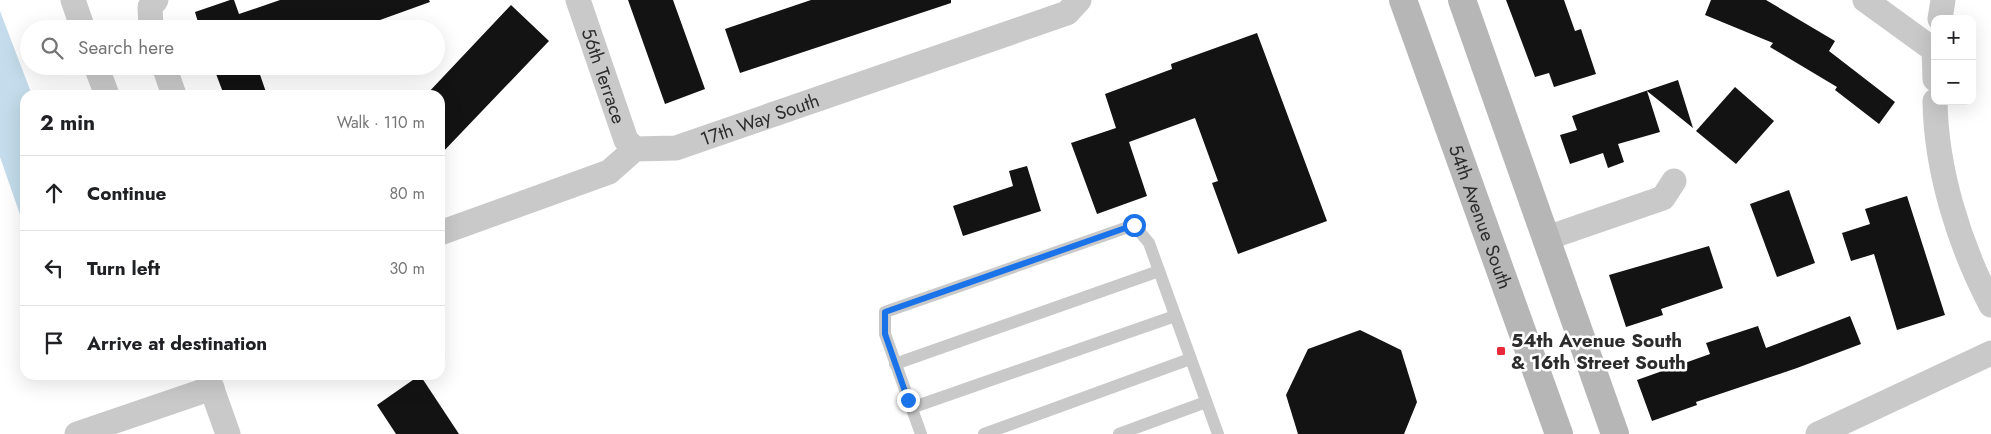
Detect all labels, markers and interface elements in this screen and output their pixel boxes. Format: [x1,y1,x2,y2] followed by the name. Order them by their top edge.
[1931,15,1976,105] map controls
[1931,15,1976,60] button: +
[20,20,445,75] search box
[575,24,633,127] street label: 56th Terrace
[38,34,66,62] icon: search
[78,34,174,61] text: Search here
[1931,60,1976,105] button: −
[697,86,823,152] street label: 17th Way South
[40,108,95,138] text: 2 min
[337,111,425,134] text: Walk · 110 m
[1442,140,1519,293] street label: 54th Avenue South
[40,179,68,207] icon: ahead
[87,180,166,207] text: Continue
[389,182,425,205] text: 80 m
[1123,214,1146,237] route start
[40,254,68,282] icon: left
[87,255,160,282] text: Turn left
[389,257,425,280] text: 30 m
[1511,327,1686,376] place label: 54th Avenue South & 16th Street South
[40,329,68,357] icon: arrive
[87,330,267,357] text: Arrive at destination
[1495,345,1507,357] marker: 54th Avenue South & 16th Street South
[897,389,920,412] route end

